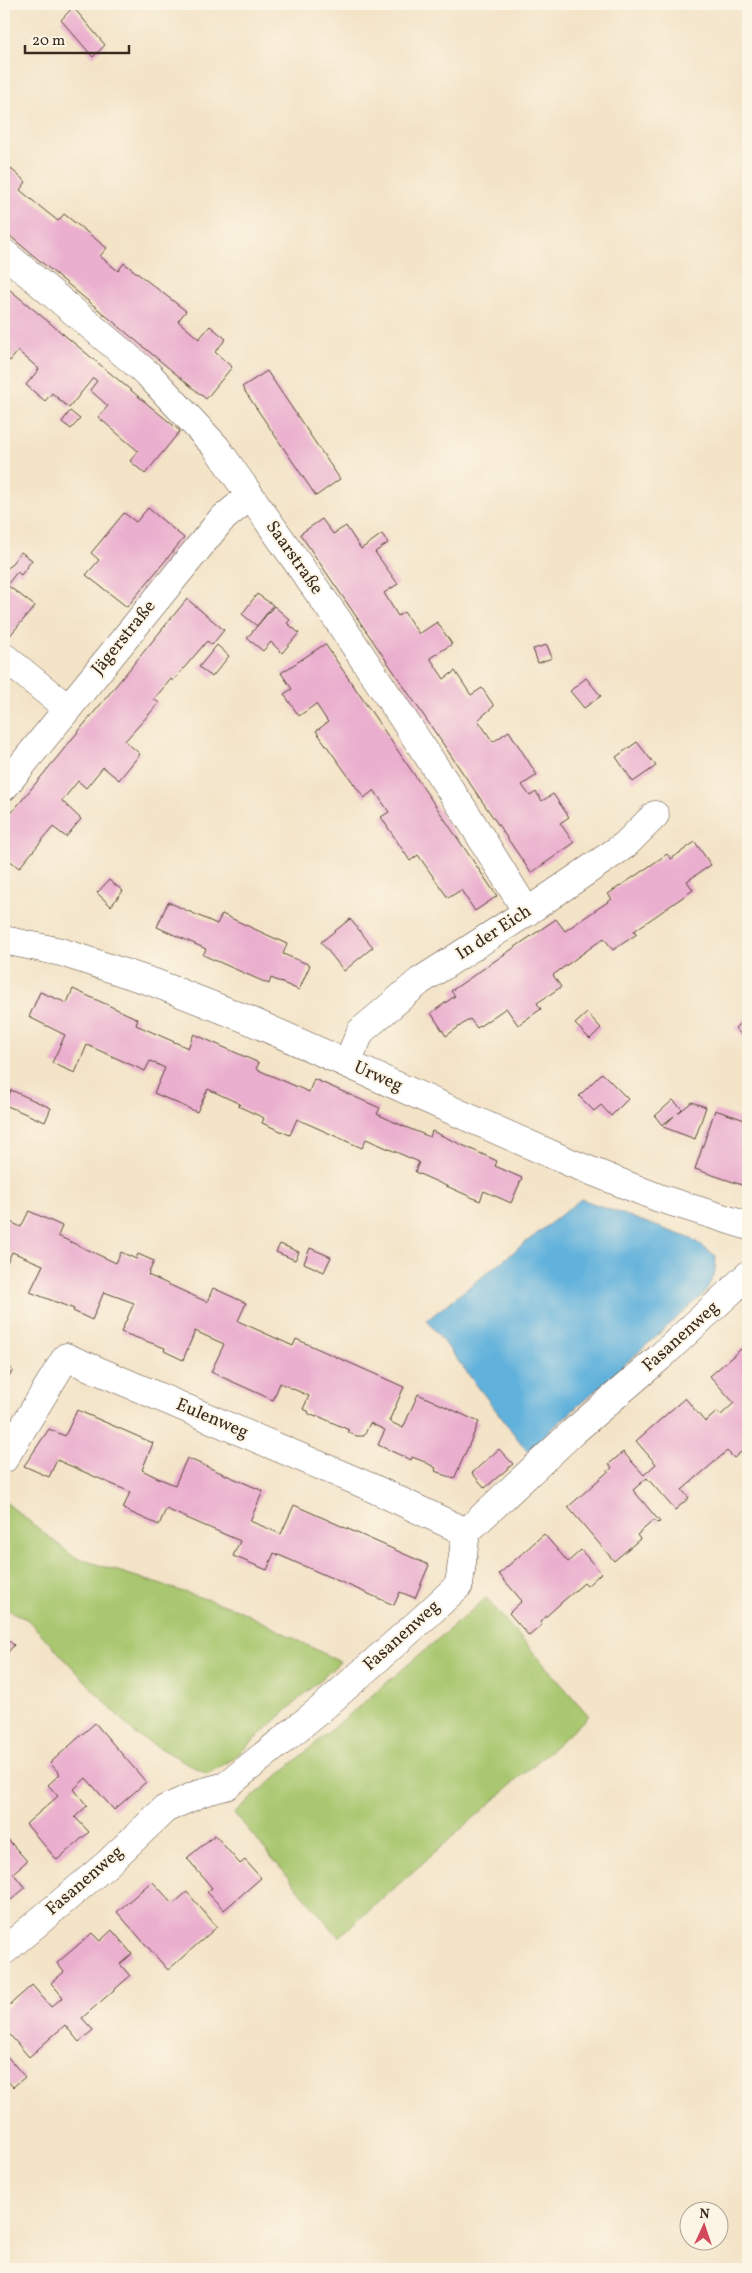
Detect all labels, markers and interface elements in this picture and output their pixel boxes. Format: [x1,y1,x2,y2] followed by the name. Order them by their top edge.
[25,22,129,54] scale bar
[32,31,65,52] text: 20 m
[259,516,329,600] street label: Saarstraße
[86,595,162,681] street label: Jägerstraße
[452,899,537,967] street label: In der Eich
[350,1055,406,1099] street label: Urweg
[637,1296,725,1378] street label: Fasanenweg
[172,1393,252,1445] street label: Eulenweg
[358,1595,446,1677] street label: Fasanenweg
[41,1840,129,1922] street label: Fasanenweg
[680,2200,730,2250] north arrow
[699,2205,710,2224] text: N

